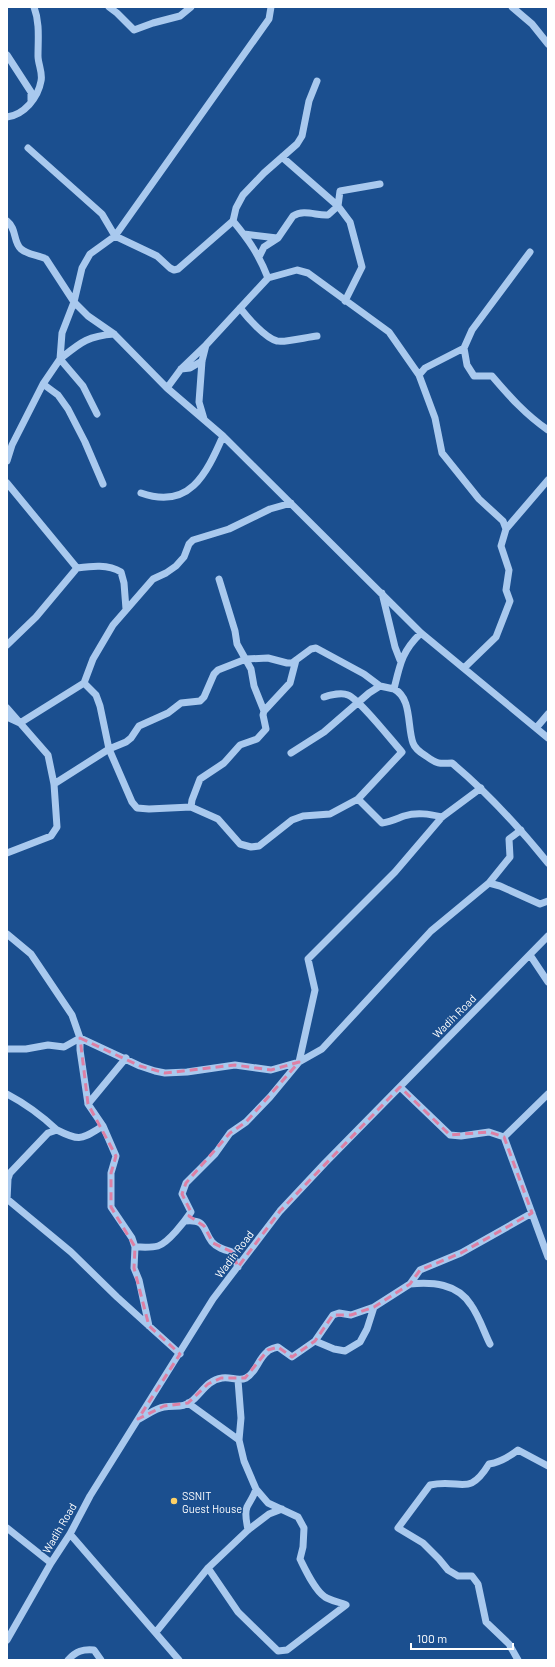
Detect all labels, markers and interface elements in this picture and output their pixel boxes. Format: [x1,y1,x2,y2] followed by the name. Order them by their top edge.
[430,992,478,1040] street label: Wadih Road
[212,1228,256,1280] street label: Wadih Road
[182,1489,242,1515] place label: SSNIT Guest House
[169,1496,179,1506] marker: SSNIT Guest House
[39,1500,79,1556] street label: Wadih Road
[411,1625,513,1651] scale bar
[417,1631,447,1645] text: 100 m

